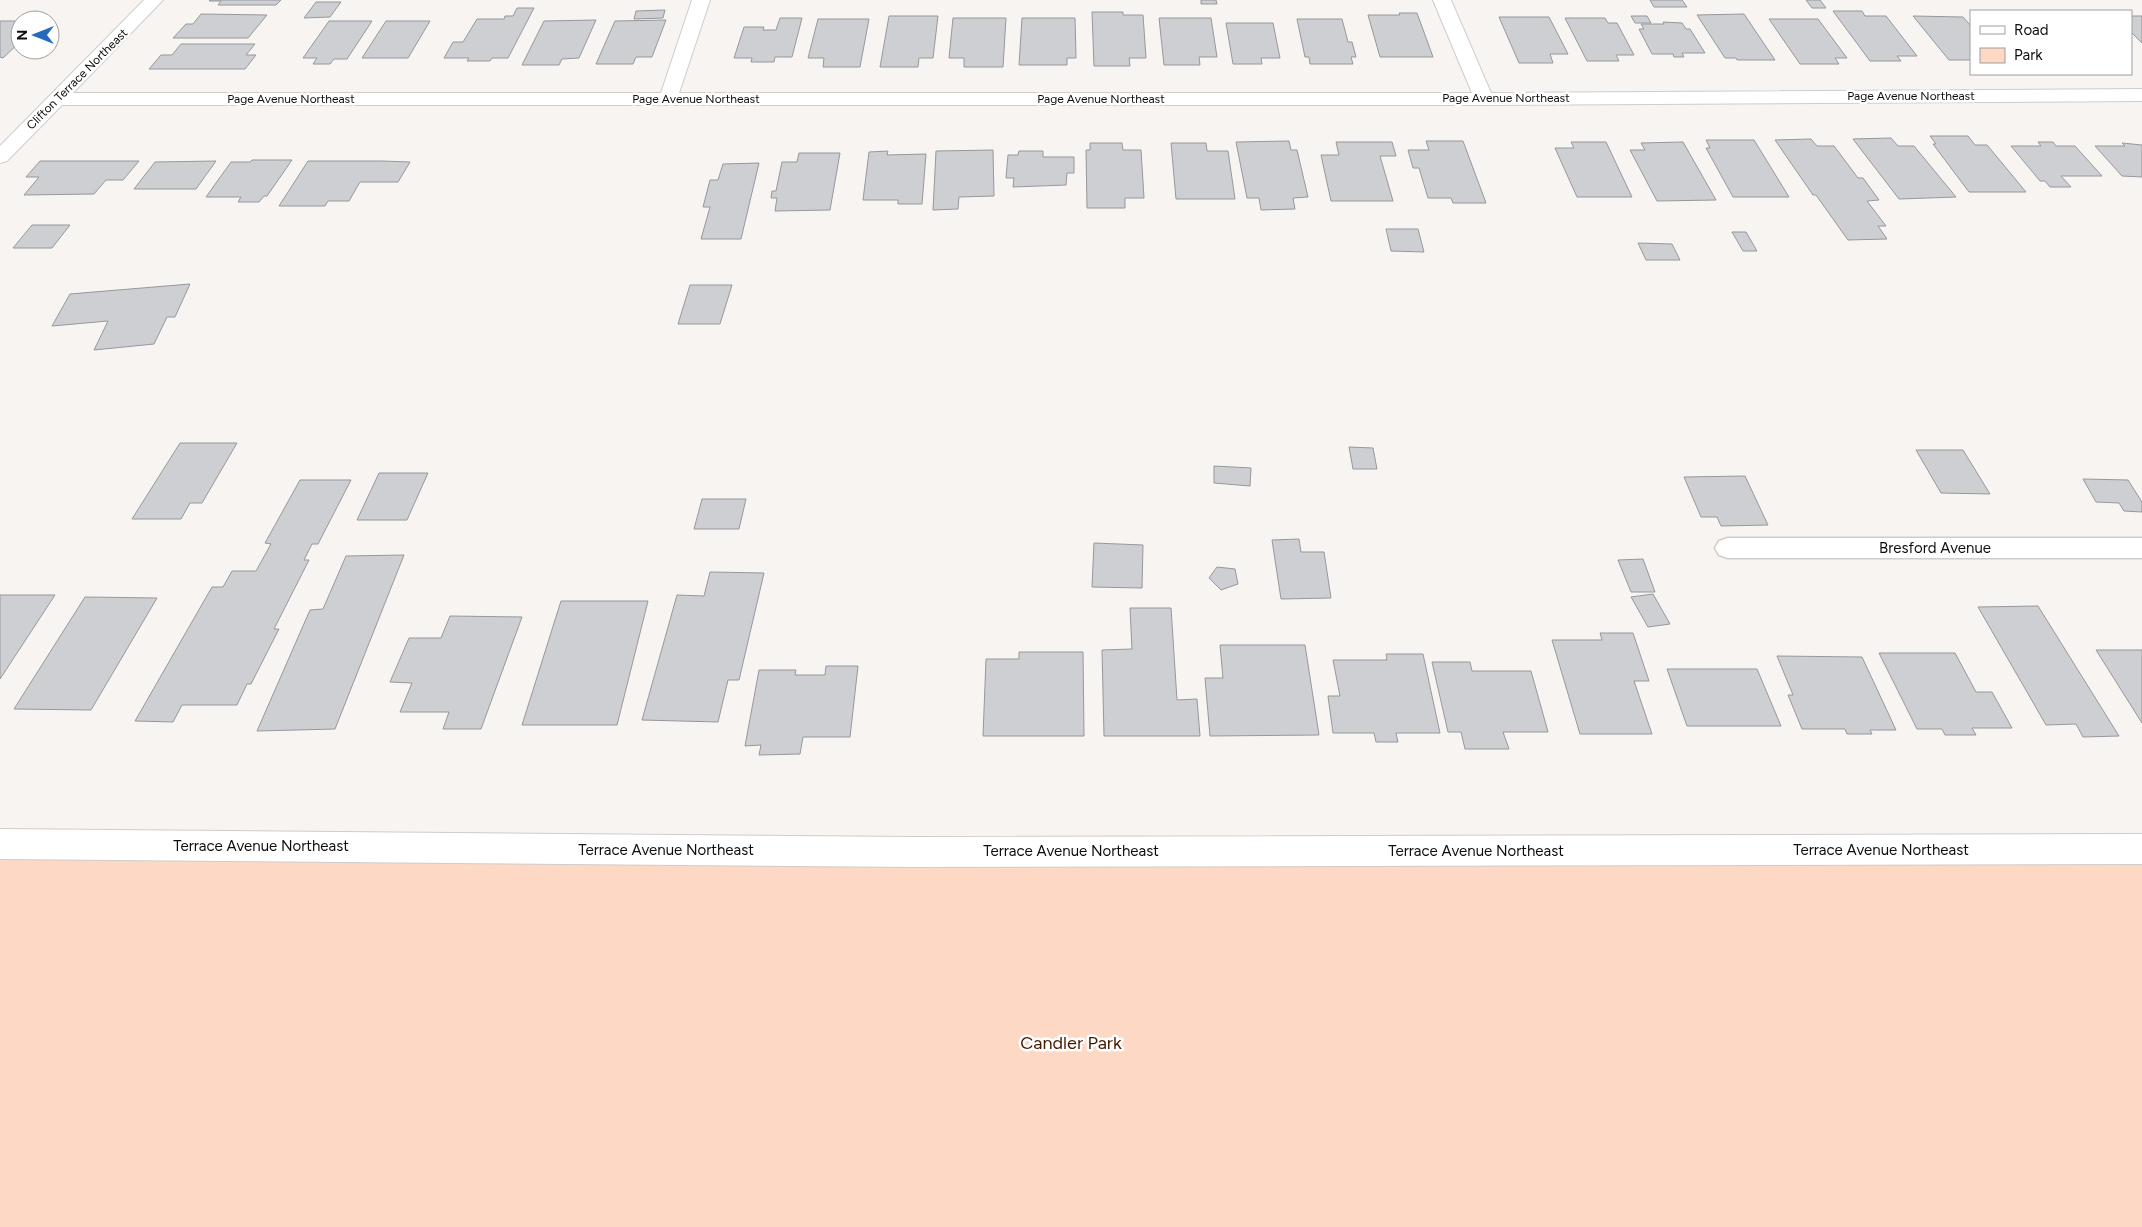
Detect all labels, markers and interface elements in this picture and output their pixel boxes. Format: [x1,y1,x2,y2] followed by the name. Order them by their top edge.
[10,10,60,60] north arrow
[1970,10,2132,75] legend
[2014,21,2049,39] text: Road
[24,26,130,132] street label: Clifton Terrace Northeast
[2014,46,2043,64] text: Park
[1847,89,1975,103] street label: Page Avenue Northeast
[1442,91,1570,105] street label: Page Avenue Northeast
[227,92,355,106] street label: Page Avenue Northeast
[632,92,760,106] street label: Page Avenue Northeast
[1037,92,1165,106] street label: Page Avenue Northeast
[1879,539,1991,557] street label: Bresford Avenue
[173,837,349,855] street label: Terrace Avenue Northeast
[578,841,754,859] street label: Terrace Avenue Northeast
[1793,841,1969,859] street label: Terrace Avenue Northeast
[983,842,1159,860] street label: Terrace Avenue Northeast
[1388,842,1564,860] street label: Terrace Avenue Northeast
[1020,1032,1122,1054] park label: Candler Park

